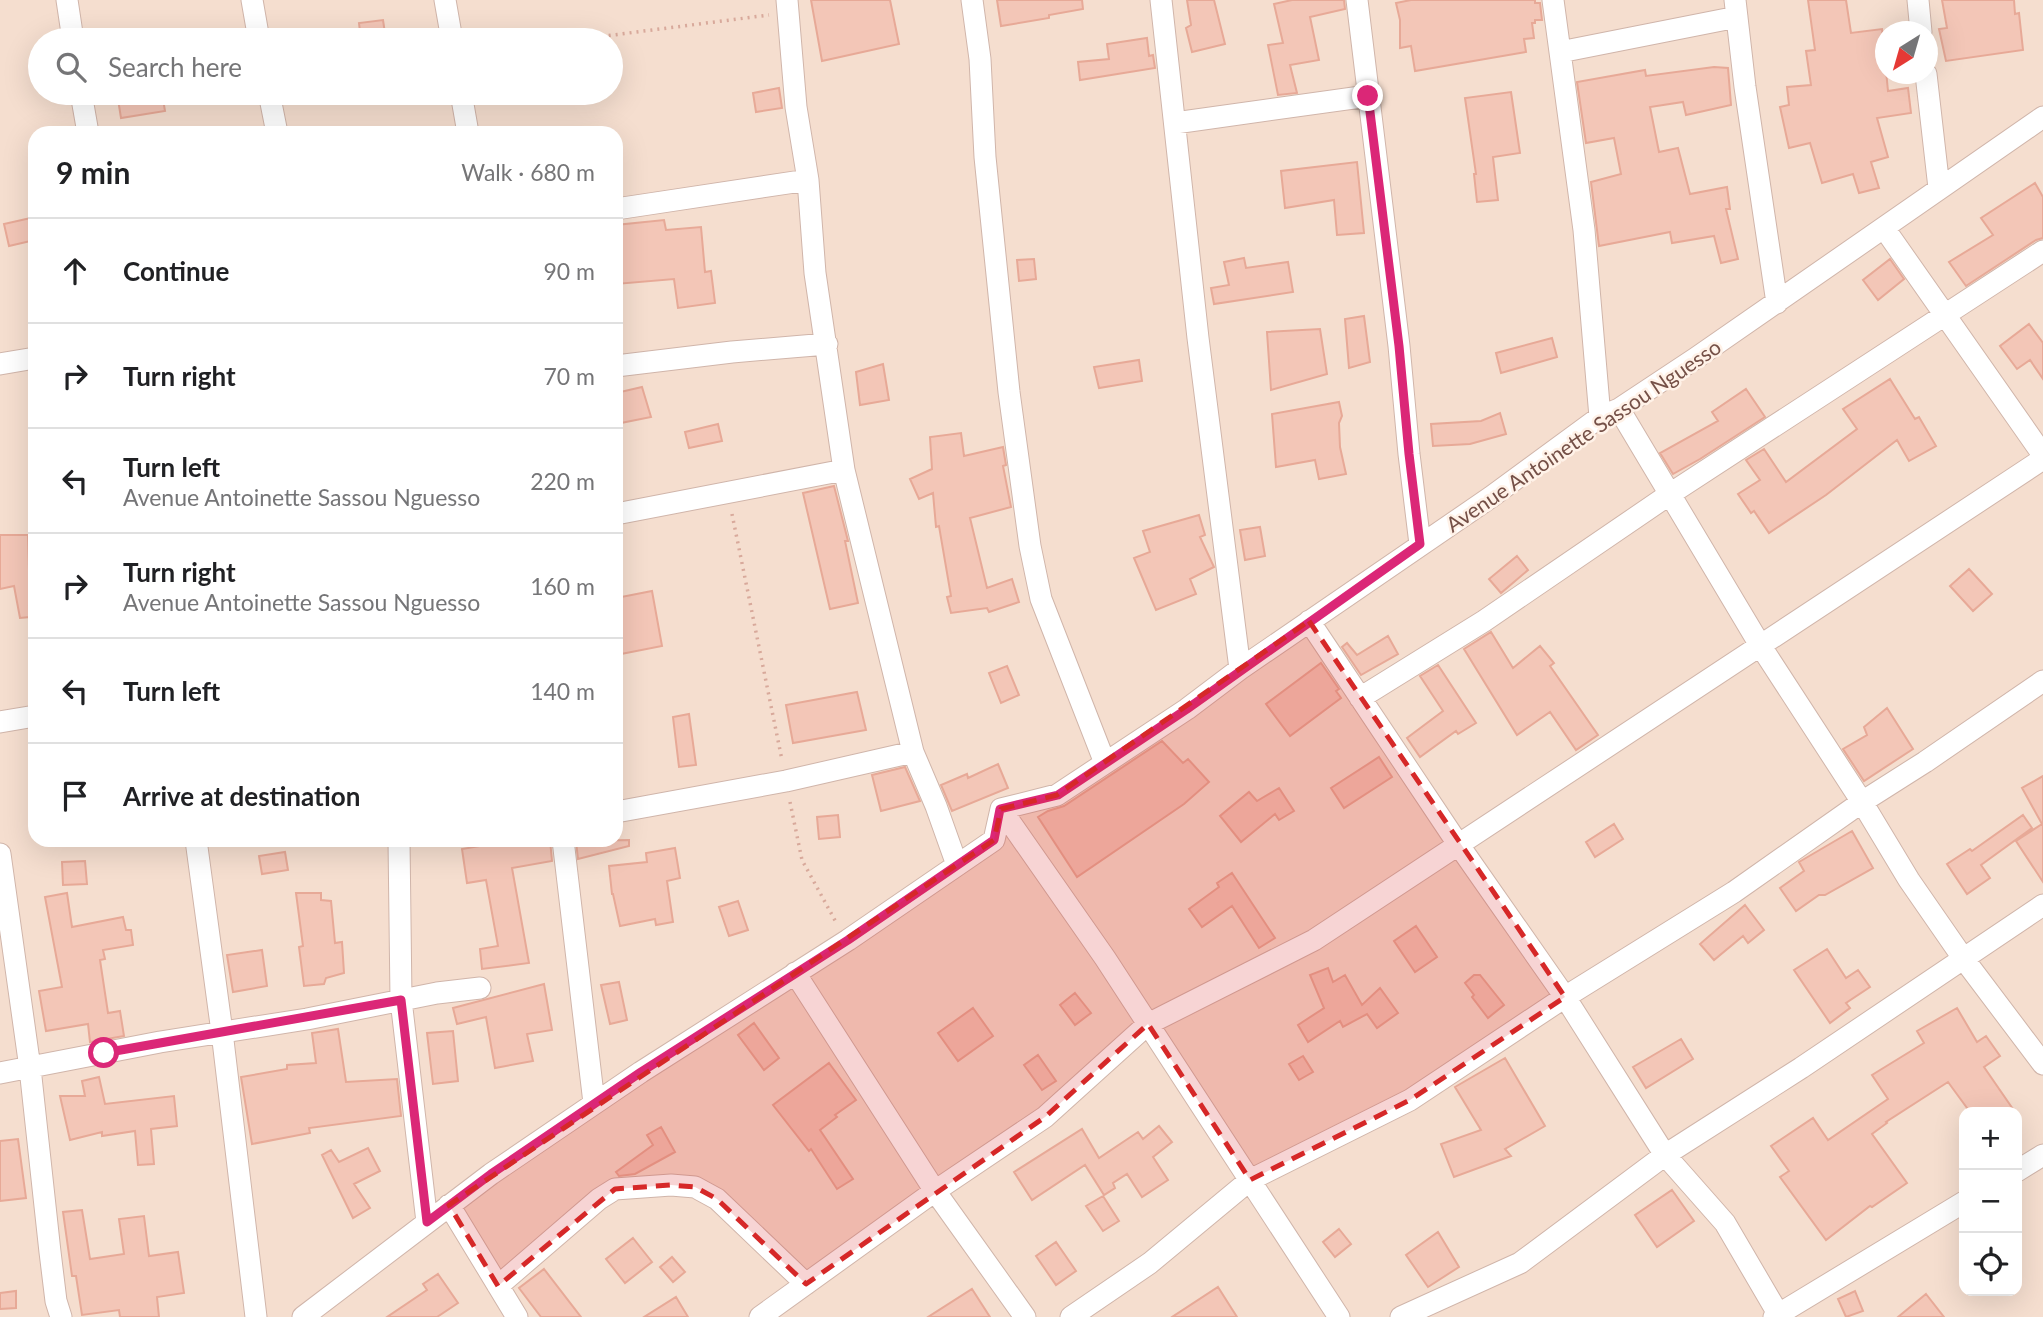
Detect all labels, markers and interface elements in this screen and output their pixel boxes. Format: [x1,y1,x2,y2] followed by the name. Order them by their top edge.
[1875,21,1938,84] north arrow
[28,28,623,105] search box
[52,48,90,86] icon: search
[108,51,242,83] text: Search here
[1352,80,1383,111] route end
[56,154,130,190] text: 9 min
[461,158,595,186] text: Walk · 680 m
[56,252,94,290] icon: ahead
[123,255,229,287] text: Continue
[544,257,595,285] text: 90 m
[1441,333,1725,537] street label: Avenue Antoinette Sassou Nguesso
[56,357,94,395] icon: right
[123,360,236,392] text: Turn right
[544,362,595,390] text: 70 m
[123,451,220,483] text: Turn left
[56,462,94,500] icon: left
[530,467,595,495] text: 220 m
[123,483,480,511] text: Avenue Antoinette Sassou Nguesso
[123,556,236,588] text: Turn right
[56,567,94,605] icon: right
[530,572,595,600] text: 160 m
[123,588,480,616] text: Avenue Antoinette Sassou Nguesso
[56,672,94,710] icon: left
[123,675,220,707] text: Turn left
[530,677,595,705] text: 140 m
[56,777,94,815] icon: arrive
[123,780,360,812] text: Arrive at destination
[88,1037,119,1068] route start
[1959,1107,2022,1296] map controls
[1959,1107,2022,1170] button: +
[1959,1170,2022,1233] button: −
[1959,1233,2022,1296] button: locate

